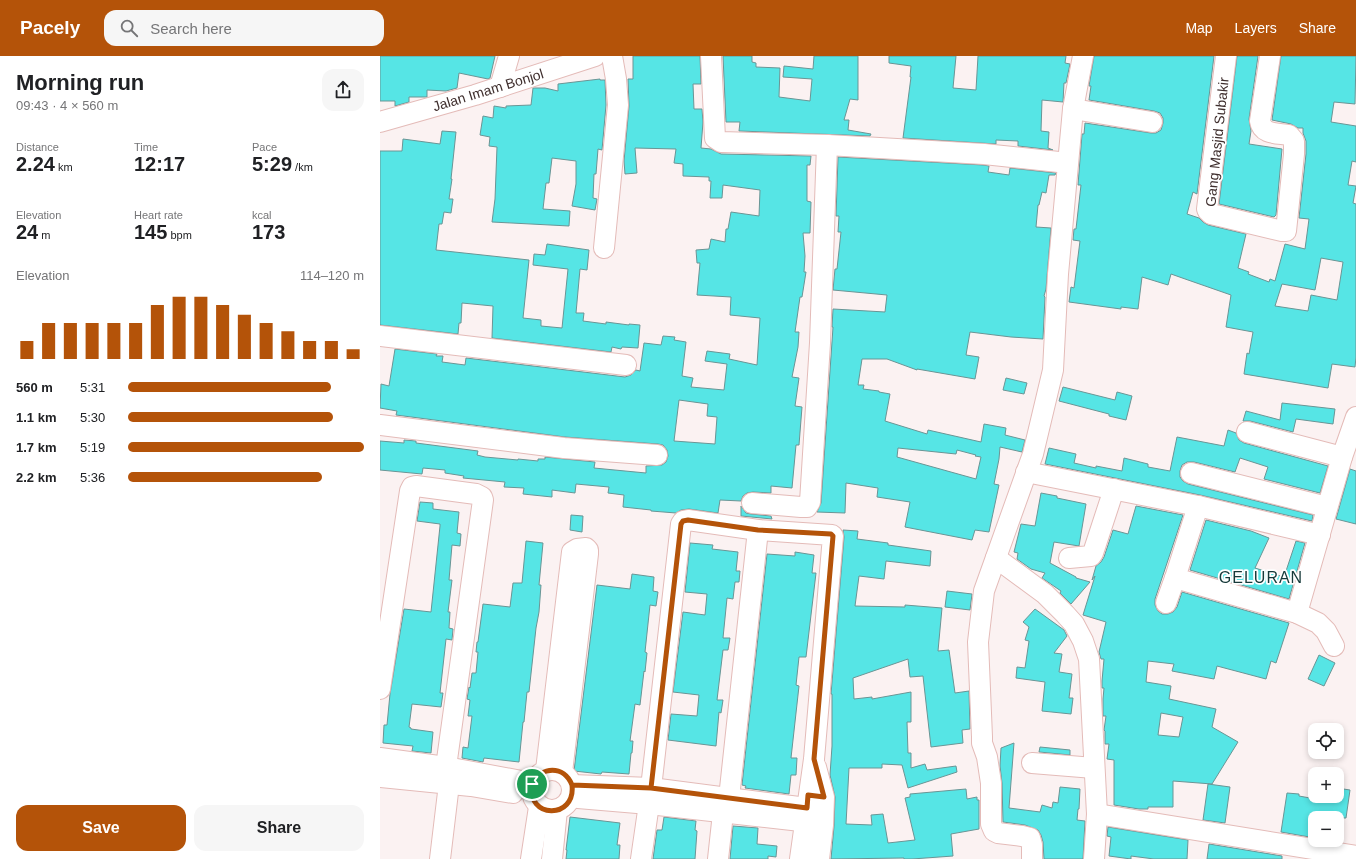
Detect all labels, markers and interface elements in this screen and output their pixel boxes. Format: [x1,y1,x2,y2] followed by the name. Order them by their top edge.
[104,10,384,46] search box
[20,17,80,38] text: Pacely
[118,17,140,39] icon: search
[150,20,232,37] text: Search here
[1185,20,1213,36] text: Map
[1235,20,1277,36] text: Layers
[1299,20,1336,36] text: Share
[431,66,545,114] street label: Jalan Imam Bonjol
[322,69,364,111] button: share
[16,70,144,95] text: Morning run
[1202,76,1232,207] street label: Gang Masjid Subakir
[16,98,118,113] text: 09:43 · 4 × 560 m
[16,141,59,153] text: Distance
[134,141,158,153] text: Time
[252,141,277,153] text: Pace
[16,153,55,175] text: 2.24
[134,153,185,175] text: 12:17
[252,153,292,175] text: 5:29
[55,161,73,173] text: km
[292,161,313,173] text: /km
[16,209,61,221] text: Elevation
[134,209,183,221] text: Heart rate
[252,209,272,221] text: kcal
[16,221,38,243] text: 24
[134,221,167,243] text: 145
[252,221,285,243] text: 173
[38,229,50,241] text: m
[167,229,192,241] text: bpm
[16,268,69,283] text: Elevation
[300,268,364,283] text: 114–120 m
[16,380,53,395] text: 560 m
[80,380,105,395] text: 5:31
[16,410,56,425] text: 1.1 km
[80,410,105,425] text: 5:30
[16,440,56,455] text: 1.7 km
[80,440,105,455] text: 5:19
[16,470,56,485] text: 2.2 km
[80,470,105,485] text: 5:36
[1219,569,1303,586] district label: GELURAN
[1308,723,1344,847] map controls
[1308,723,1344,759] button: locate
[515,767,549,801] pin
[1308,767,1344,803] button: +
[521,773,543,795] icon: arrive
[16,805,186,851] button: Save
[194,805,364,851] button: Share
[1308,811,1344,847] button: −

